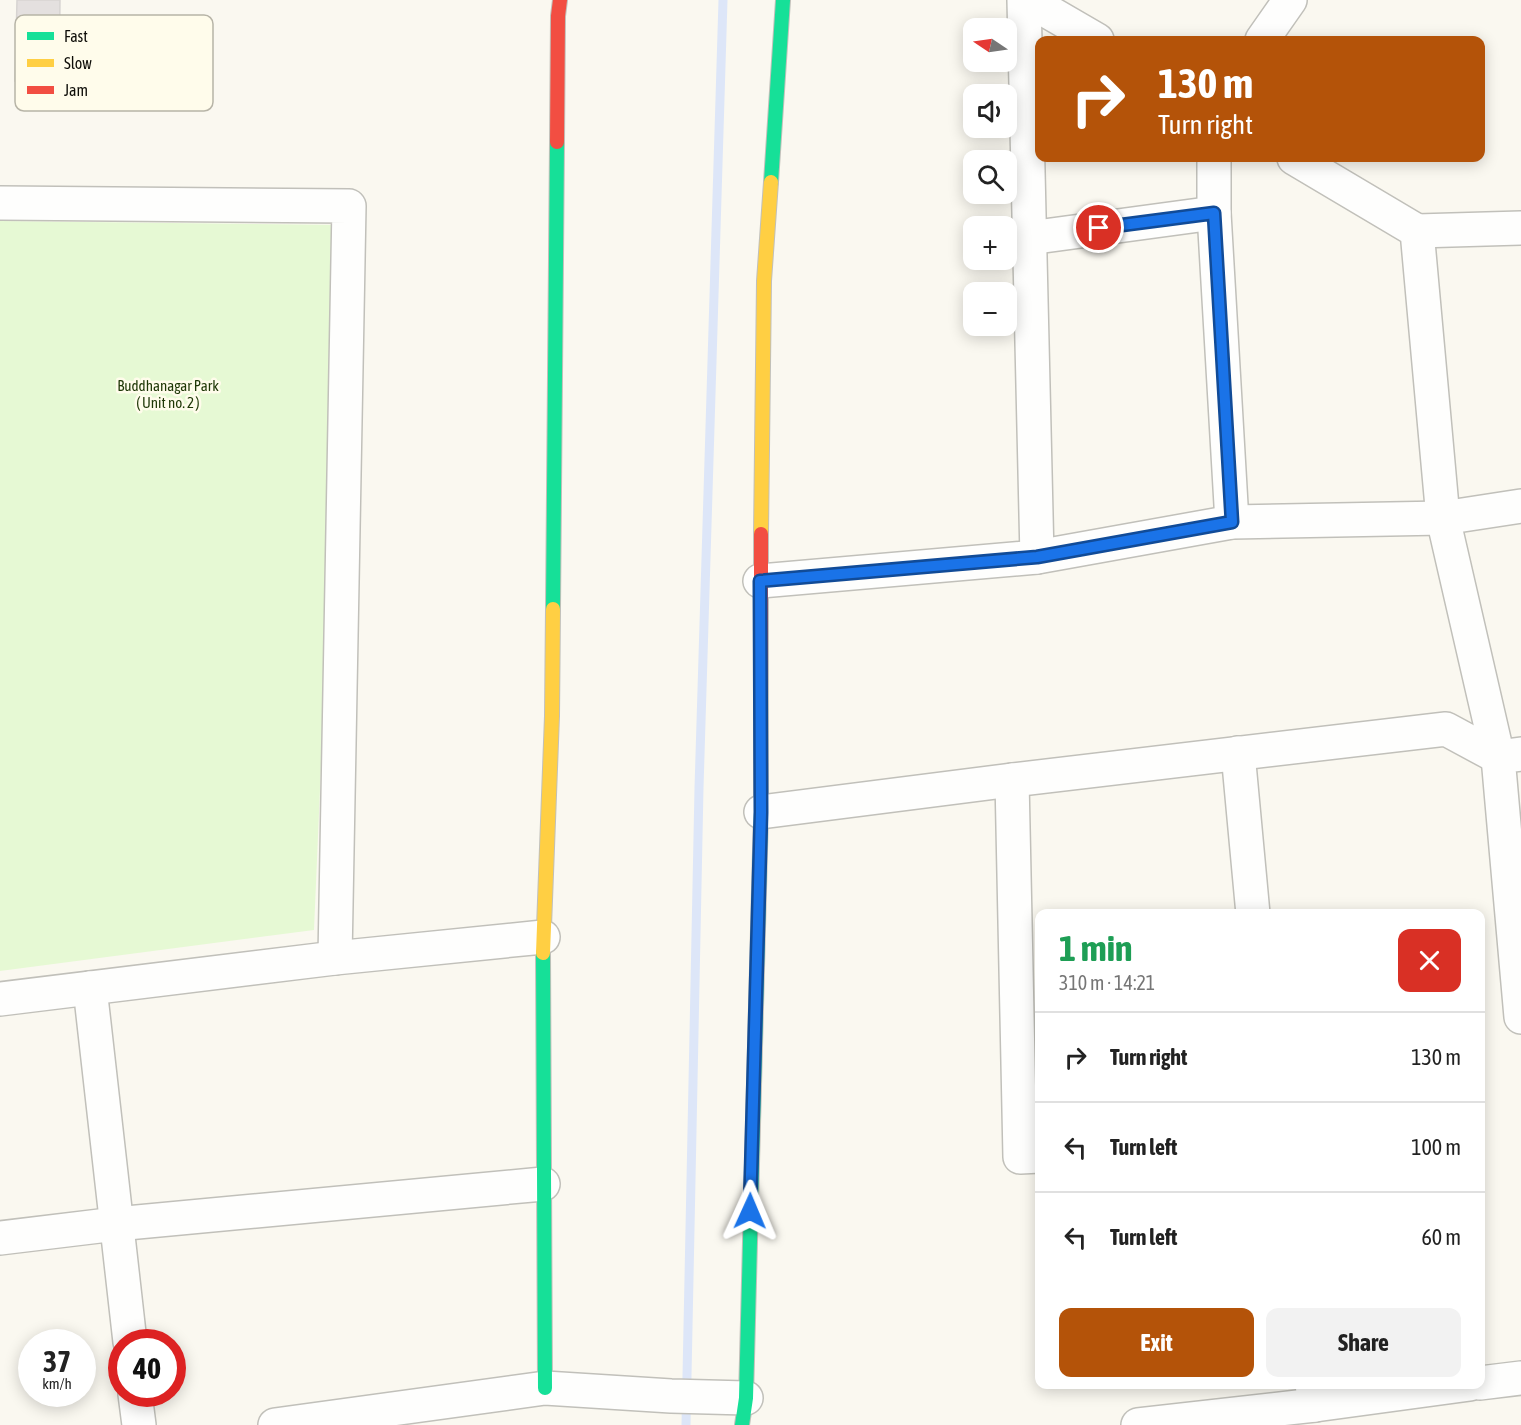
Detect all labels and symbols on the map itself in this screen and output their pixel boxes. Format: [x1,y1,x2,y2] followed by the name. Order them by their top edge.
[15,15,213,111] legend
[963,18,1017,72] north arrow
[64,27,88,45] text: Fast
[64,54,92,72] text: Slow
[64,81,88,99] text: Jam
[1073,202,1124,253] pin
[117,377,219,411] park label: Buddhanagar Park ( Unit no. 2 )
[718,1179,782,1243] position arrow
[108,1329,186,1407] speed limit sign: 40

